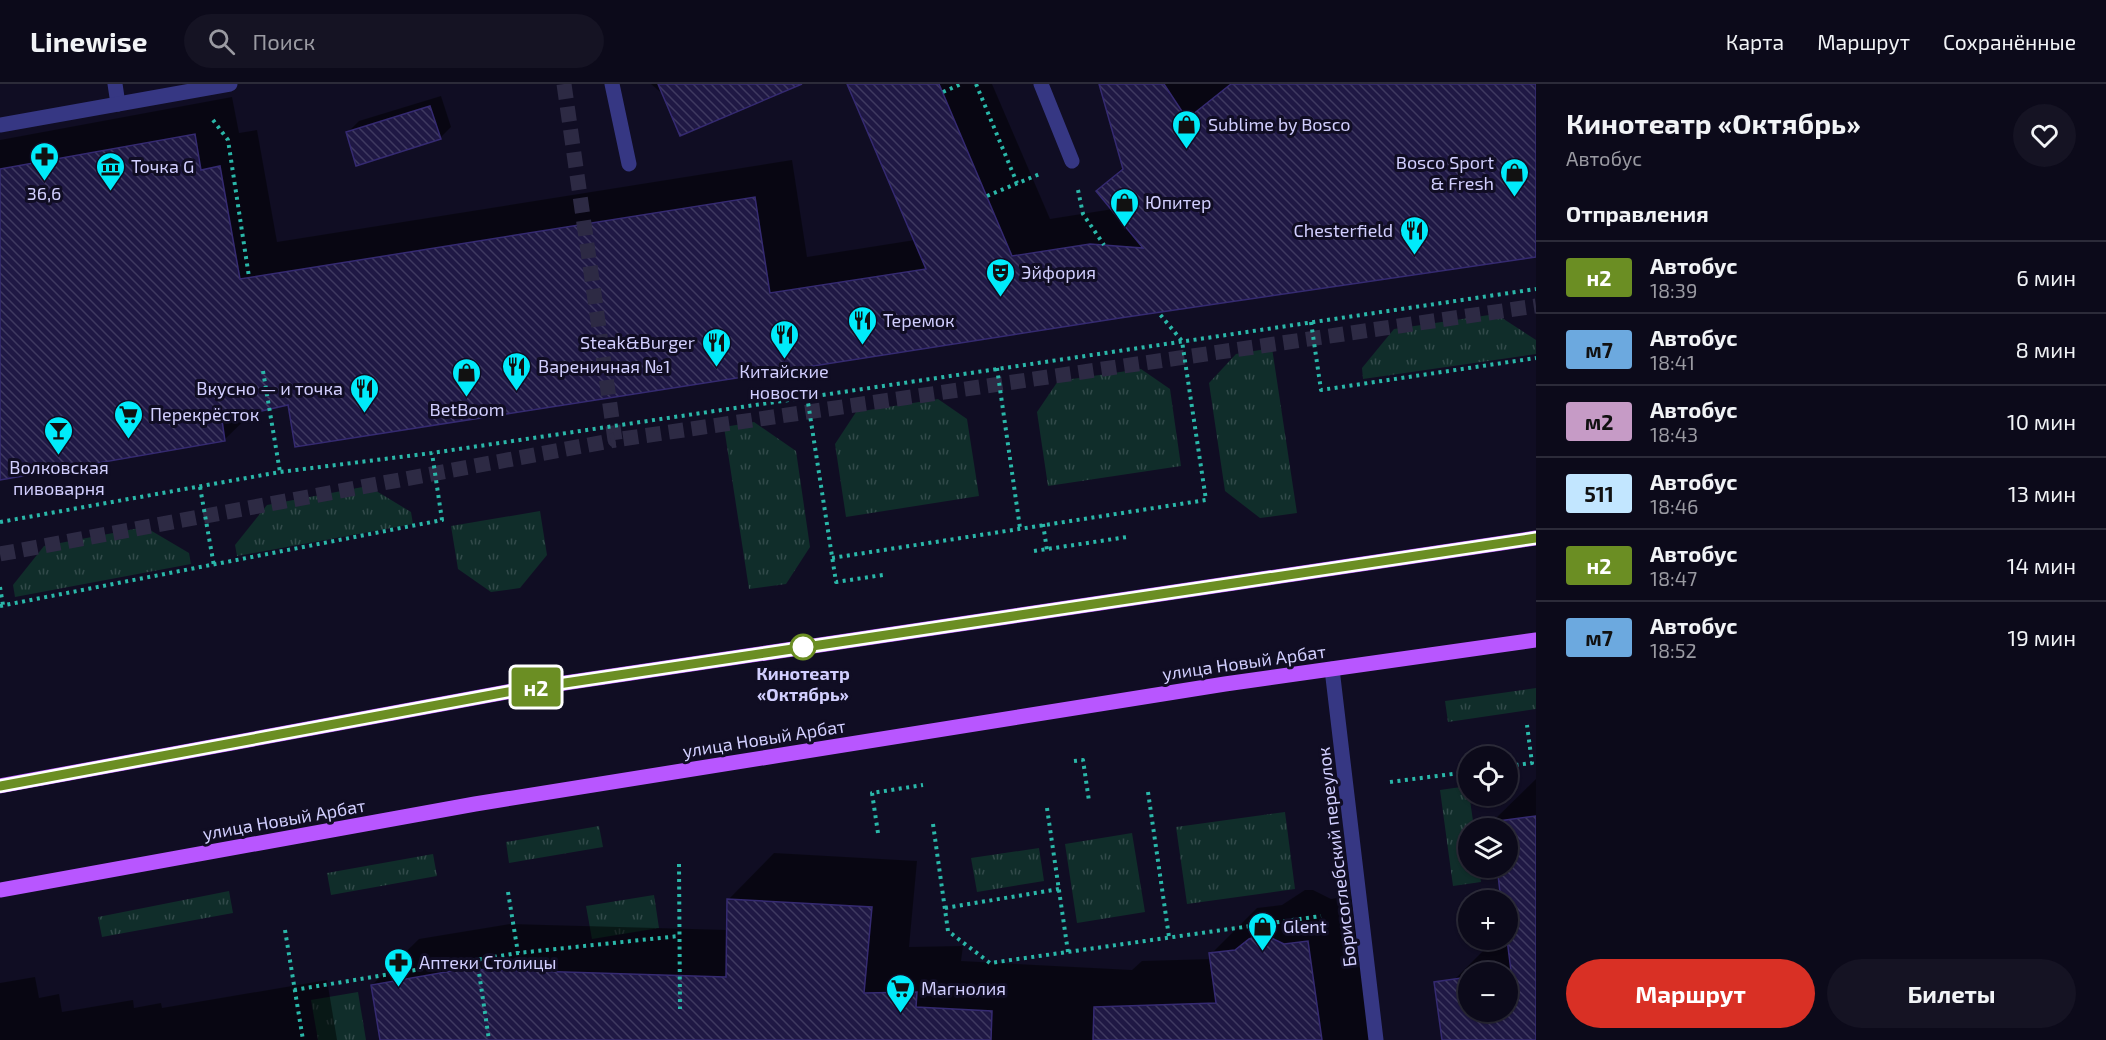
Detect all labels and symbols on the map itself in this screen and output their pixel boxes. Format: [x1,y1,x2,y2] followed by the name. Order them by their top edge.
[1171,108,1203,150] shop icon: Sublime by Bosco
[1208,113,1351,135] place label: Sublime by Bosco
[28,140,60,182] pharmacy icon: 36,6
[94,150,126,192] museum icon: Точка G
[1396,151,1494,194] place label: Bosco Sport & Fresh
[131,155,194,177] place label: Точка G
[1499,156,1531,198] shop icon: Bosco Sport & Fresh
[27,182,61,204] place label: 36,6
[1108,186,1140,228] shop icon: Юпитер
[1145,191,1212,213] place label: Юпитер
[1398,214,1430,256] restaurant icon: Chesterfield
[1293,219,1393,241] place label: Chesterfield
[984,256,1016,298] theatre icon: Эйфория
[1021,261,1096,283] place label: Эйфория
[846,304,878,346] restaurant icon: Теремок
[883,309,955,331] place label: Теремок
[768,318,800,360] restaurant icon: Китайские новости
[700,326,732,368] restaurant icon: Steak&Burger
[580,331,695,353] place label: Steak&Burger
[501,350,533,392] restaurant icon: Вареничная №1
[538,355,671,377] place label: Вареничная №1
[451,356,483,398] shop icon: BetBoom
[739,360,829,403] place label: Китайские новости
[348,372,380,414] restaurant icon: Вкусно — и точка
[196,377,343,399] place label: Вкусно — и точка
[113,398,145,440] supermarket icon: Перекрёсток
[429,398,505,420] place label: BetBoom
[150,403,260,425] place label: Перекрёсток
[43,414,75,456] bar icon: Волковская пивоварня
[9,456,109,499] place label: Волковская пивоварня
[790,634,816,660] marker: Кинотеатр «Октябрь»
[1161,640,1327,684] street label: улица Новый Арбат
[756,662,850,705] place label: Кинотеатр «Октябрь»
[509,668,563,706] line badge: н2
[681,714,847,762] street label: улица Новый Арбат
[1312,745,1360,968] street label: Борисоглебский переулок
[201,794,367,844] street label: улица Новый Арбат
[1246,910,1278,952] shop icon: Glent
[1283,915,1327,937] place label: Glent
[382,946,414,988] pharmacy icon: Аптеки Столицы
[419,951,557,973] place label: Аптеки Столицы
[884,972,916,1014] supermarket icon: Магнолия
[921,977,1006,999] place label: Магнолия

